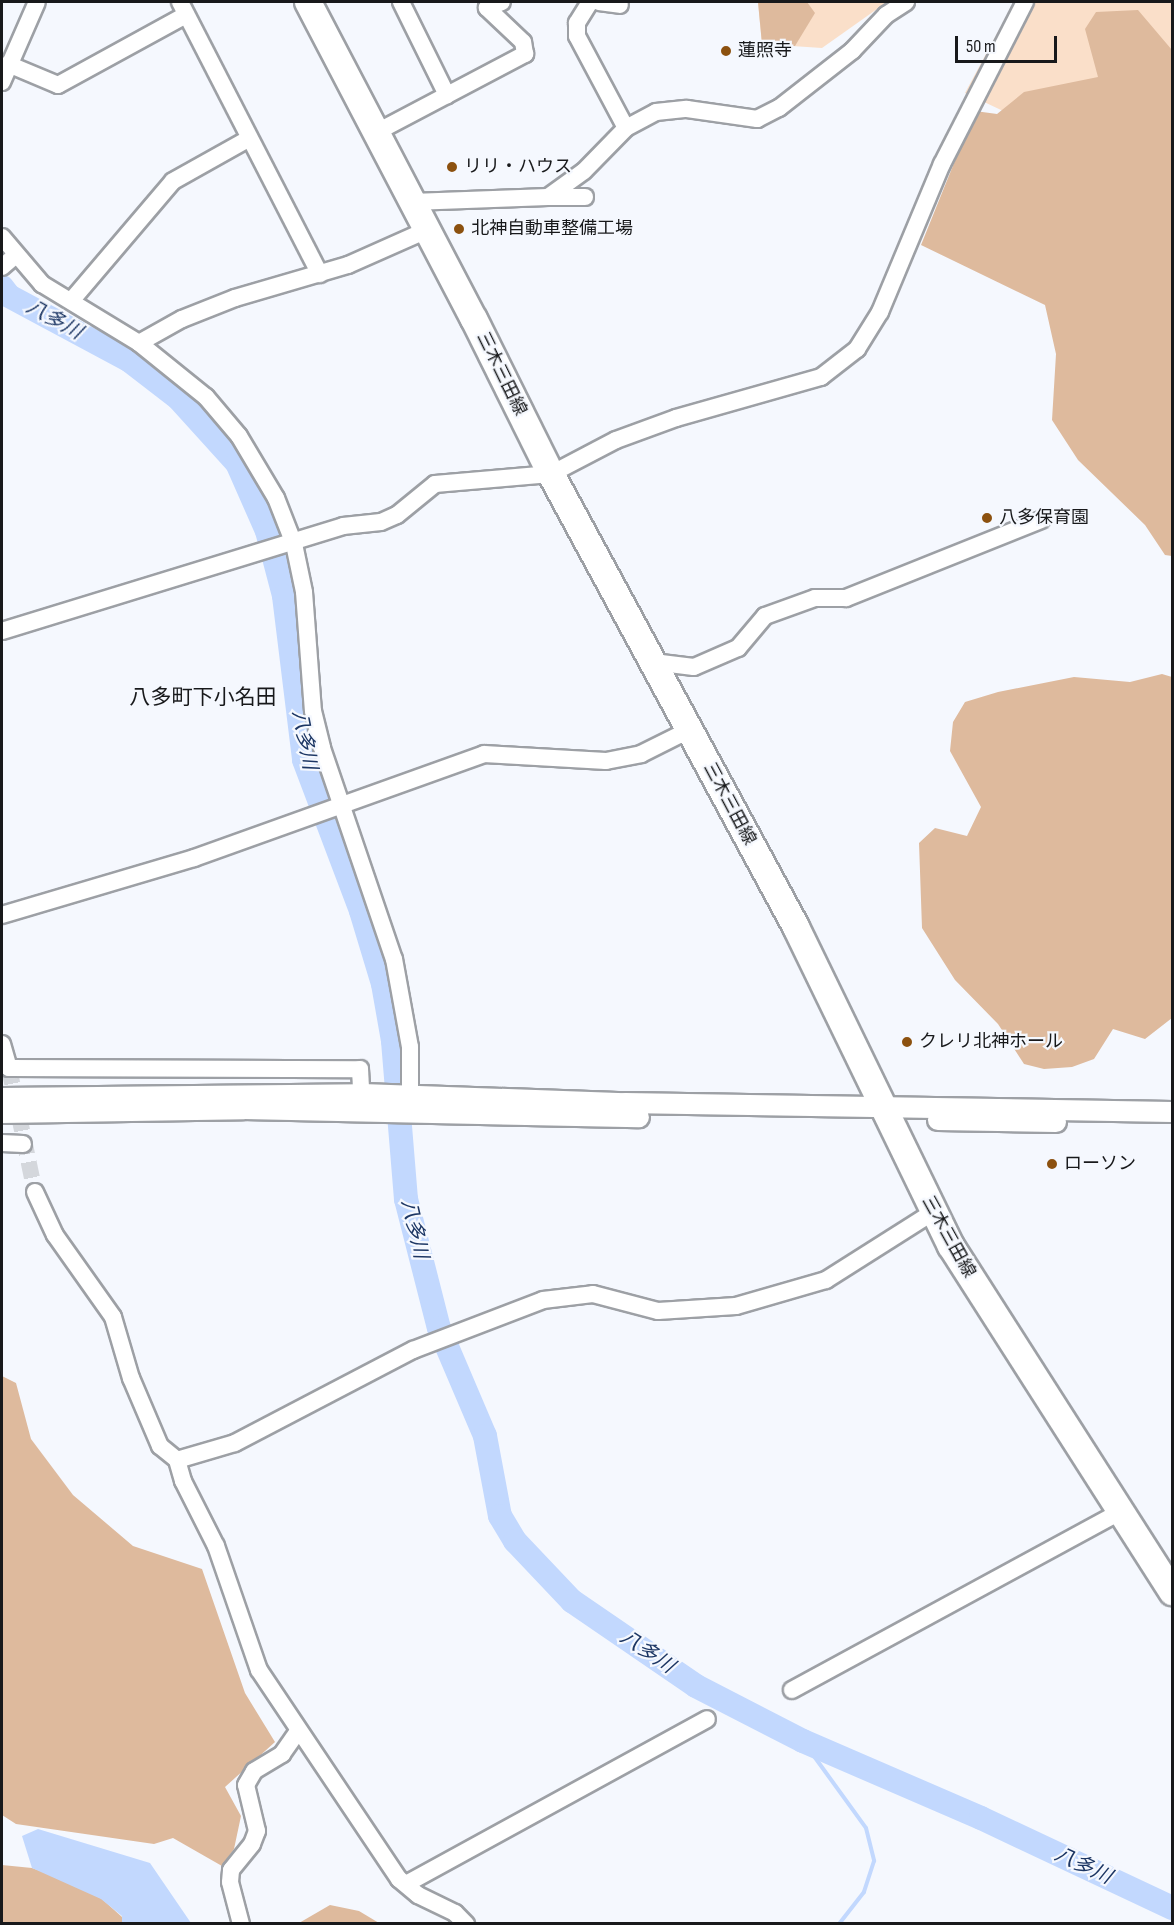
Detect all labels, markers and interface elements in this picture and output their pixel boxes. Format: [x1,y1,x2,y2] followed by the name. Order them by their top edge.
[958,24,1060,62] scale bar
[966,36,996,57] text: 50 m
[738,40,792,62] place label: 蓮照寺
[719,44,733,58] marker: 蓮照寺
[464,156,572,178] place label: リリ・ハウス
[445,160,459,174] marker: リリ・ハウス
[471,218,633,240] place label: 北神自動車整備工場
[452,222,466,236] marker: 北神自動車整備工場
[22,295,86,345] water label: 八多川
[472,329,530,419] street label: 三木三田線
[999,507,1089,529] place label: 八多保育園
[980,511,994,525] marker: 八多保育園
[130,685,276,711] district label: 八多町下小名田
[286,708,322,772] water label: 八多川
[698,759,760,849] street label: 三木三田線
[919,1031,1063,1053] place label: クレリ北神ホール
[900,1035,914,1049] marker: クレリ北神ホール
[1064,1153,1136,1175] place label: ローソン
[1045,1157,1059,1171] marker: ローソン
[917,1192,979,1282] street label: 三木三田線
[396,1197,432,1261] water label: 八多川
[615,1625,679,1679] water label: 八多川
[1051,1842,1115,1890] water label: 八多川

